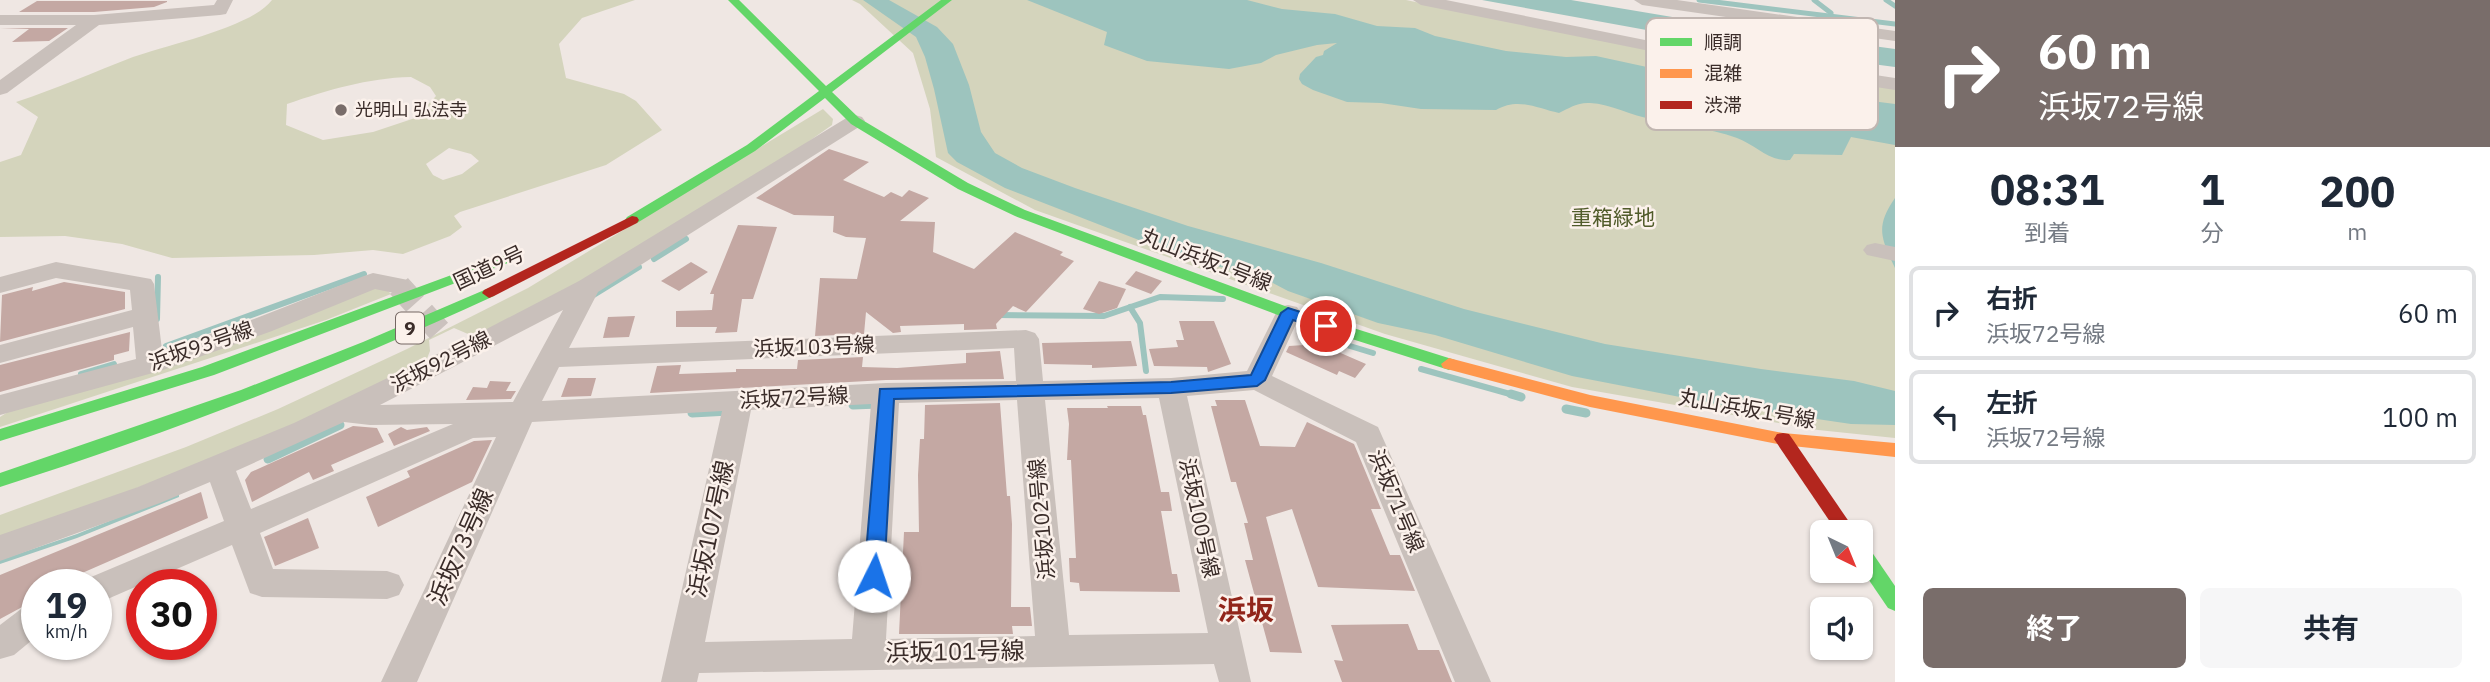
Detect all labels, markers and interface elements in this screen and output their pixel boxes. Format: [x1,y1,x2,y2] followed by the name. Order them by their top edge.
[1646,18,1878,130] legend
[2038,19,2152,82] text: 60 m
[1923,28,2014,119] icon: right
[1704,30,1742,54] text: 順調
[1704,61,1742,85] text: 混雑
[2038,85,2204,127] text: 浜坂72号線
[1704,93,1742,117] text: 渋滞
[355,98,467,121] place label: 光明山 弘法寺
[333,102,349,118] marker: 光明山 弘法寺
[1990,162,2105,217] text: 08:31
[2199,162,2225,217] text: 1
[2320,164,2395,219] text: 200
[1571,203,1655,231] park label: 重箱緑地
[2347,216,2367,246] text: m
[2024,217,2070,247] text: 到着
[2201,217,2224,247] text: 分
[1137,221,1276,297] street label: 丸山浜坂1号線
[448,238,529,296] street label: 国道9号
[1986,281,2038,315] text: 右折
[1927,294,1965,332] icon: right
[1296,296,1356,356] pin
[2398,296,2458,330] text: 60 m
[1307,307,1345,345] icon: arrive
[396,312,424,344] road number: 9
[144,314,257,376] street label: 浜坂93号線
[1986,318,2106,348] text: 浜坂72号線
[386,324,496,398] street label: 浜坂92号線
[753,330,875,362] street label: 浜坂103号線
[739,380,849,414] street label: 浜坂72号線
[1676,382,1818,434] street label: 丸山浜坂1号線
[1986,385,2038,419] text: 左折
[1927,398,1965,436] icon: left
[2382,400,2458,434] text: 100 m
[1986,422,2106,452] text: 浜坂72号線
[1363,445,1431,556] street label: 浜坂71号線
[1174,455,1226,580] street label: 浜坂100号線
[680,457,740,600] street label: 浜坂107号線
[1022,457,1060,581] street label: 浜坂102号線
[420,483,500,610] street label: 浜坂73号線
[1810,520,1872,583] north arrow
[1810,520,1873,660] map controls
[837,539,911,613] position arrow
[126,569,217,660] speed limit sign: 30
[45,582,88,628] text: 19
[1923,588,2186,668] button: 終了
[2200,588,2462,668] button: 共有
[1218,591,1274,628] district label: 浜坂
[1810,597,1873,660] button: sound
[45,620,88,643] text: km/h
[885,634,1025,668] street label: 浜坂101号線

